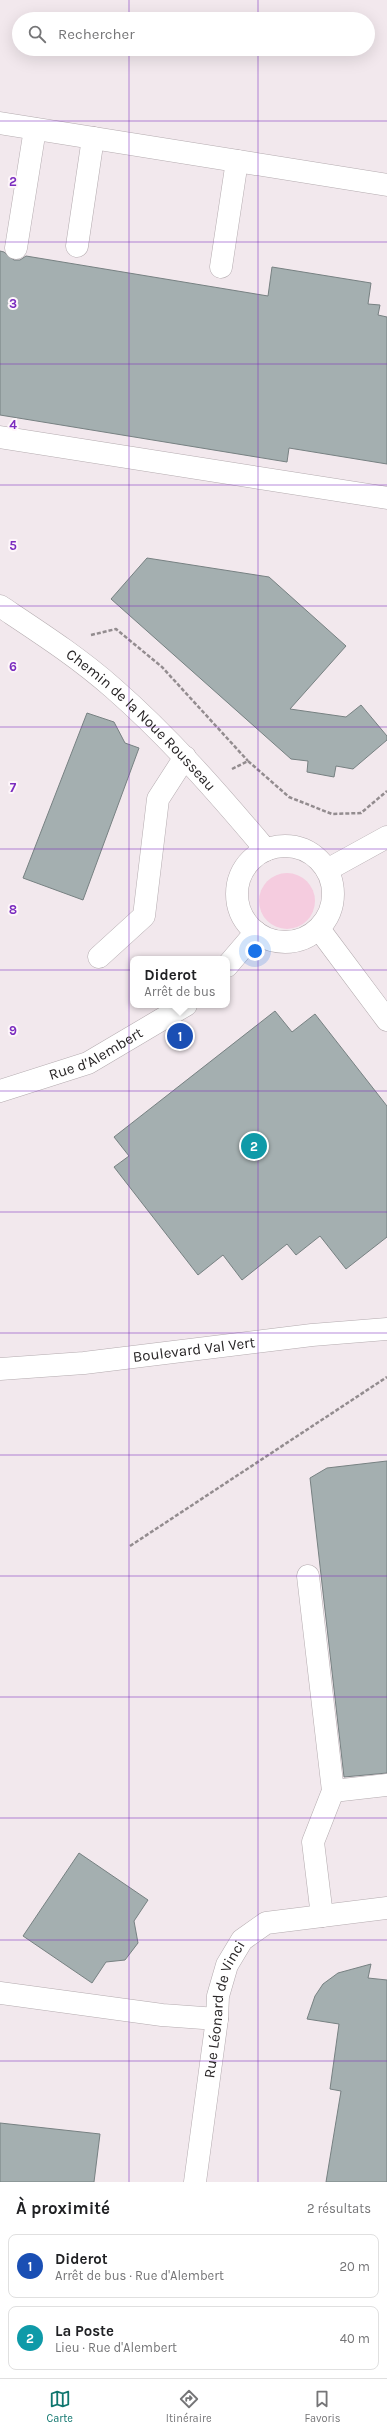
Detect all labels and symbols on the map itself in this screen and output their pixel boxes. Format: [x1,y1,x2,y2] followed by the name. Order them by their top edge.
[9,174,17,189] text: 2
[9,296,17,311] text: 3
[9,417,17,432] text: 4
[9,538,17,553] text: 5
[63,645,220,795] street label: Chemin de la Noue Rousseau
[9,659,17,674] text: 6
[10,780,17,795] text: 7
[9,902,17,917] text: 8
[245,941,265,961] your location
[167,1021,193,1051] pin: 1
[9,1023,17,1038] text: 9
[46,1023,146,1084] street label: Rue d'Alembert
[241,1131,267,1161] pin: 2
[132,1333,256,1366] street label: Boulevard Val Vert
[200,1937,249,2079] street label: Rue Léonard de Vinci

